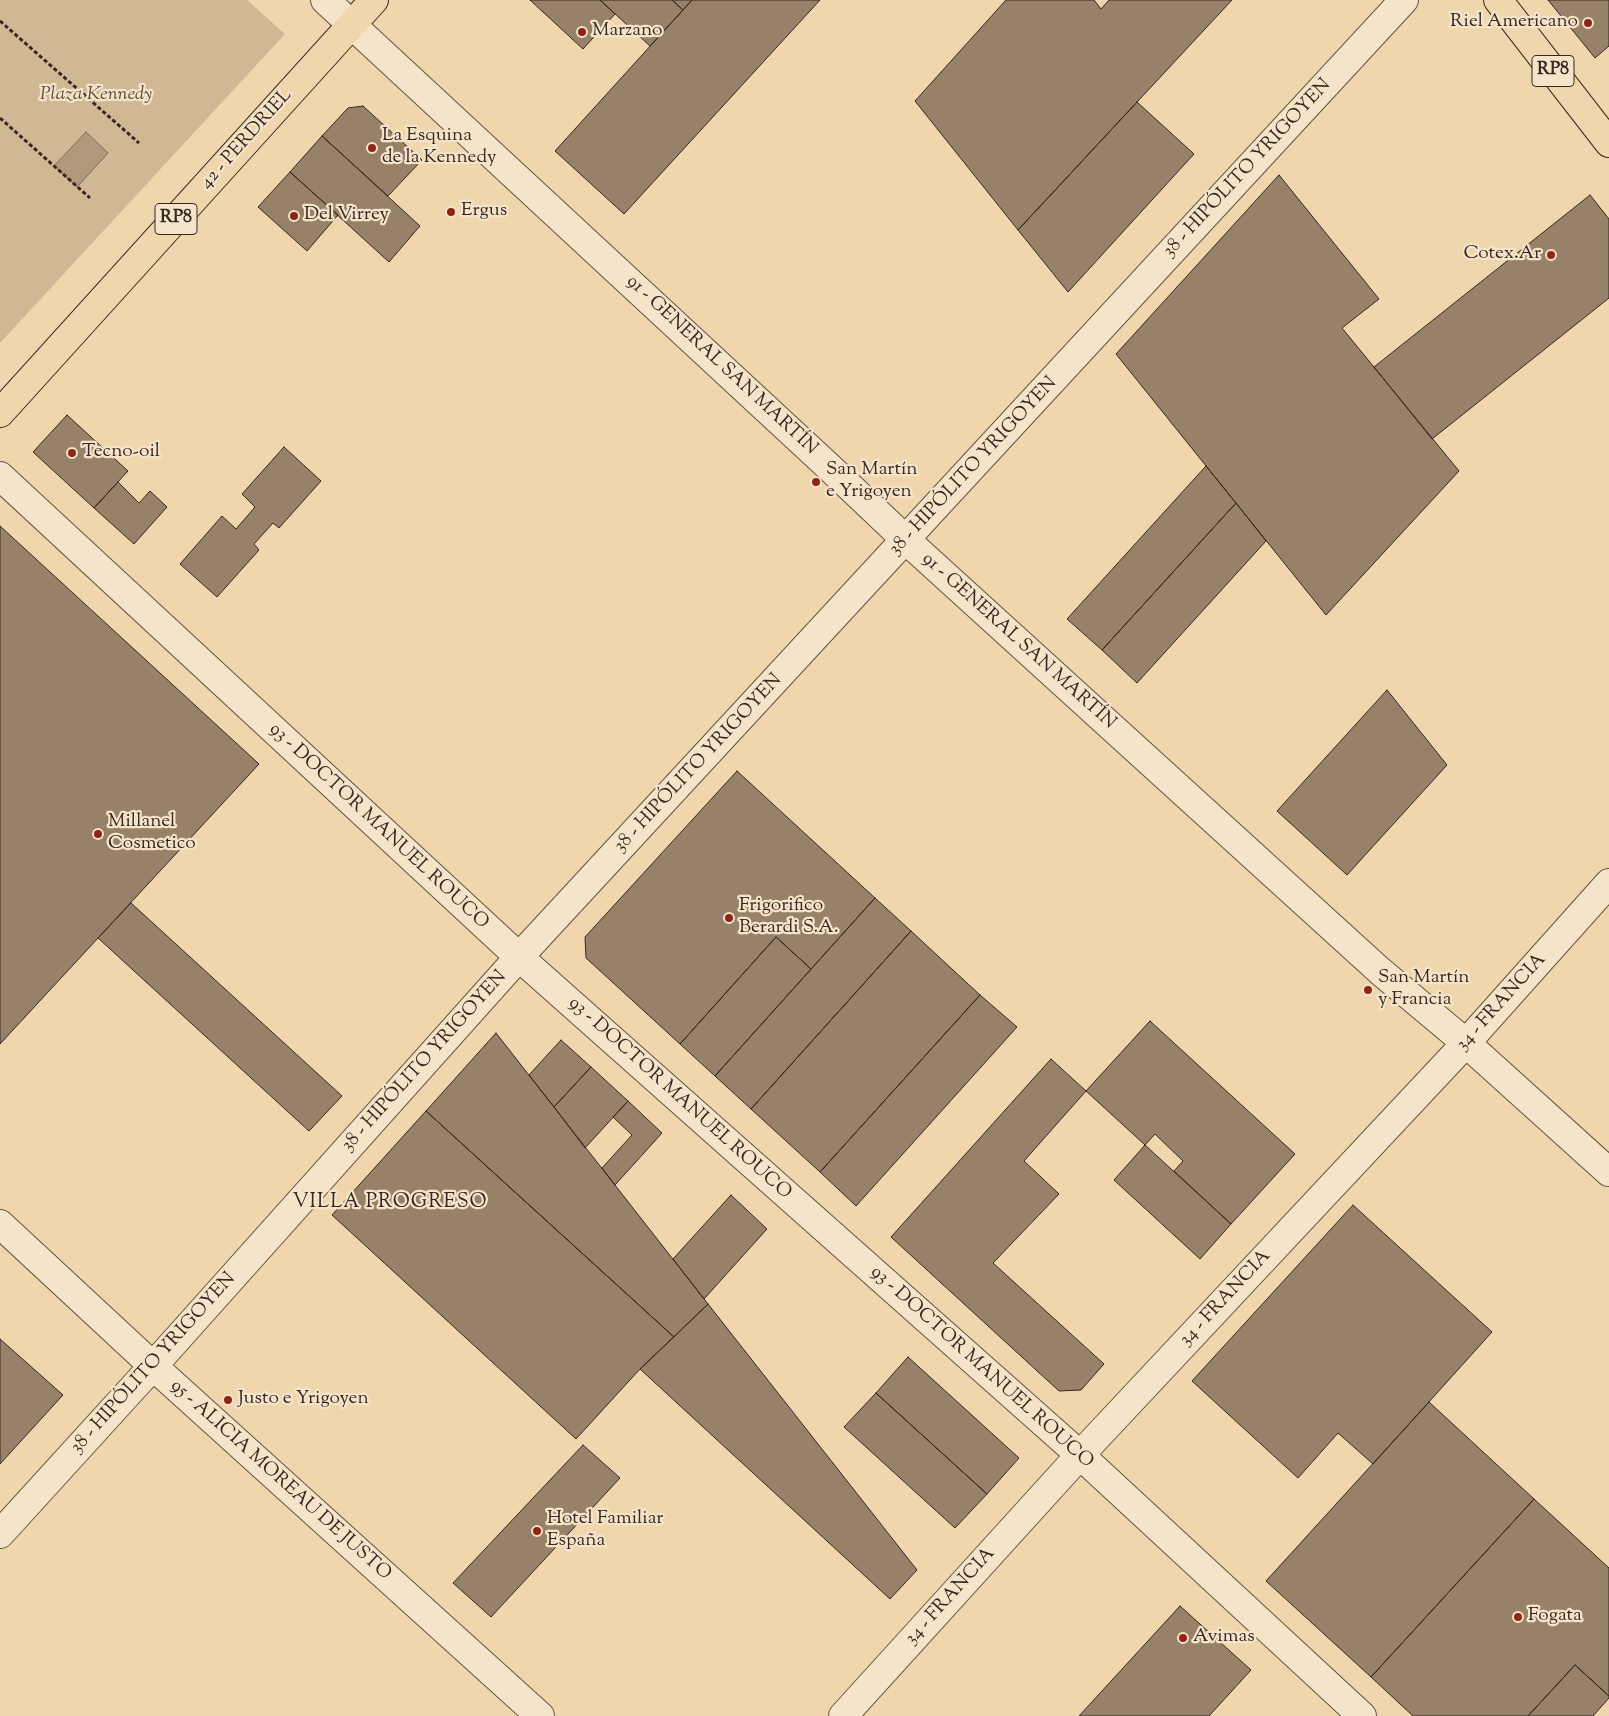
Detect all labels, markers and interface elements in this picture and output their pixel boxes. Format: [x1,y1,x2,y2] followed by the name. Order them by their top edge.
[1450,12,1578,34] place label: Riel Americano
[1582,17,1594,29] marker: Riel Americano
[592,21,662,43] place label: Marzano
[576,26,588,38] marker: Marzano
[1532,56,1574,86] road number: RP8
[1159,75,1337,263] street label: 38 - HIPÓLITO YRIGOYEN
[40,85,152,107] park label: Plaza Kennedy
[196,85,298,195] street label: 42 - PERDRIEL
[382,126,496,170] place label: La Esquina de la Kennedy
[366,142,378,154] marker: La Esquina de la Kennedy
[461,201,507,223] place label: Ergus
[155,203,197,234] road number: RP8
[304,205,389,227] place label: Del Virrey
[445,206,457,218] marker: Ergus
[288,210,300,222] marker: Del Virrey
[1463,244,1541,266] place label: Cotex.Ar
[1545,249,1557,261] marker: Cotex.Ar
[621,271,821,461] street label: 91 - GENERAL SAN MARTÍN
[885,373,1063,561] street label: 38 - HIPÓLITO YRIGOYEN
[82,442,160,464] place label: Tecno-oil
[66,447,78,459] marker: Tecno-oil
[826,460,918,504] place label: San Martín e Yrigoyen
[810,476,822,488] marker: San Martín e Yrigoyen
[916,549,1120,735] street label: 91 - GENERAL SAN MARTÍN
[610,670,788,858] street label: 38 - HIPÓLITO YRIGOYEN
[263,719,493,935] street label: 93 - DOCTOR MANUEL ROUCO
[108,812,196,856] place label: Millanel Cosmetico
[92,828,104,840] marker: Millanel Cosmetico
[739,896,839,940] place label: Frigorifico Berardi S.A.
[723,912,735,924] marker: Frigorifico Berardi S.A.
[1452,949,1552,1057] street label: 34 - FRANCIA
[338,967,512,1157] street label: 38 - HIPÓLITO YRIGOYEN
[1378,968,1470,1012] place label: San Martín y Francia
[1362,984,1374,996] marker: San Martín y Francia
[563,993,795,1205] street label: 93 - DOCTOR MANUEL ROUCO
[291,1192,489,1216] district label: VILLA PROGRESO
[1176,1246,1276,1352] street label: 34 - FRANCIA
[865,1262,1097,1474] street label: 93 - DOCTOR MANUEL ROUCO
[67,1269,241,1459] street label: 38 - HIPÓLITO YRIGOYEN
[165,1376,395,1586] street label: 95 - ALICIA MOREAU DE JUSTO
[238,1389,369,1411] place label: Justo e Yrigoyen
[222,1394,234,1406] marker: Justo e Yrigoyen
[547,1509,663,1553] place label: Hotel Familiar España
[531,1525,543,1537] marker: Hotel Familiar España
[901,1543,1001,1651] street label: 34 - FRANCIA
[1528,1606,1582,1628] place label: Fogata
[1512,1611,1524,1623] marker: Fogata
[1193,1627,1255,1649] place label: Avimas
[1177,1632,1189,1644] marker: Avimas

